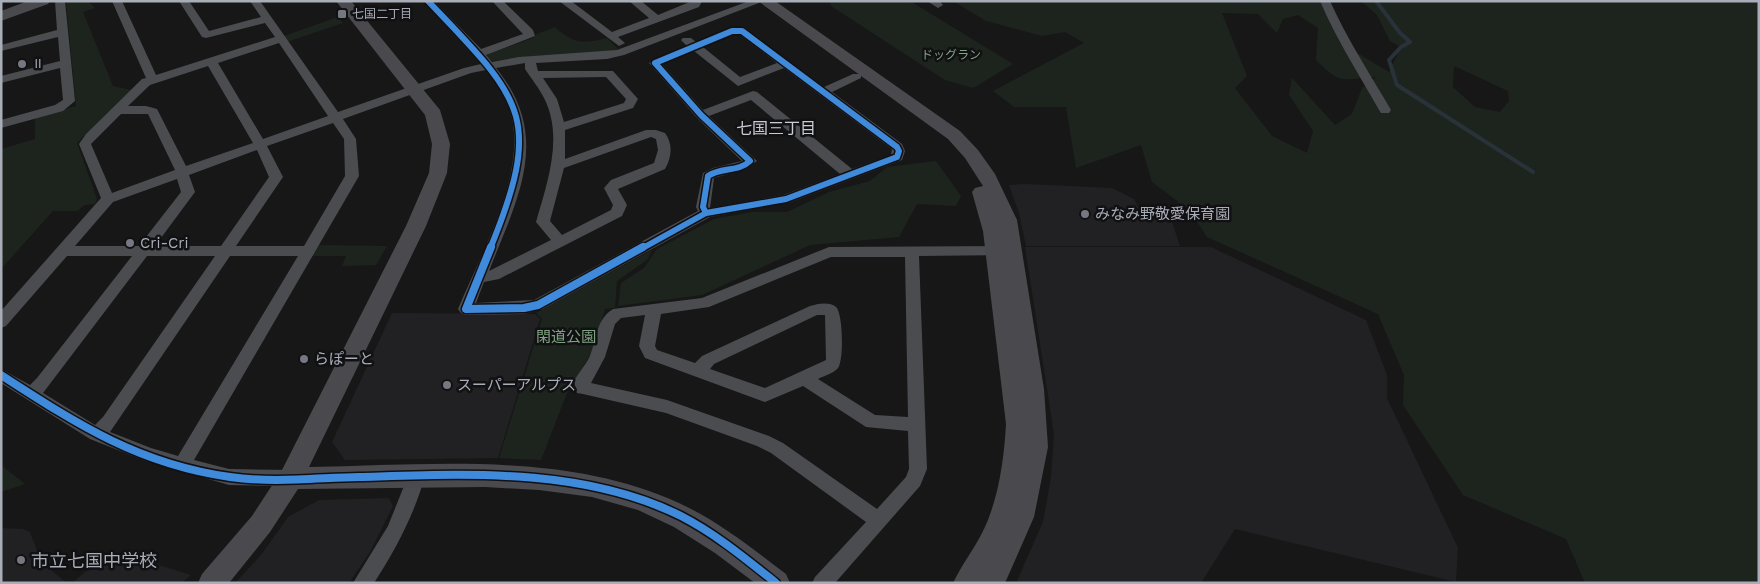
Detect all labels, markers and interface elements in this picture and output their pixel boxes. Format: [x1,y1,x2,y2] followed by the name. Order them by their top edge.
[352,7,412,21] place label: 七国二丁目
[336,8,348,20] marker: 七国二丁目
[921,48,981,62] park label: ドッグラン
[32,57,44,71] place label: Ⅱ
[16,58,28,70] marker: Ⅱ
[736,119,816,138] district label: 七国三丁目
[1095,205,1230,223] place label: みなみ野敬愛保育園
[1079,208,1091,220] marker: みなみ野敬愛保育園
[140,234,188,252] place label: Cri-Cri
[124,237,136,249] marker: Cri-Cri
[536,328,596,346] park label: 閑道公園
[314,350,374,368] place label: らぽーと
[298,353,310,365] marker: らぽーと
[457,376,576,394] place label: スーパーアルプス
[441,379,453,391] marker: スーパーアルプス
[31,550,157,571] place label: 市立七国中学校
[15,554,27,566] marker: 市立七国中学校

